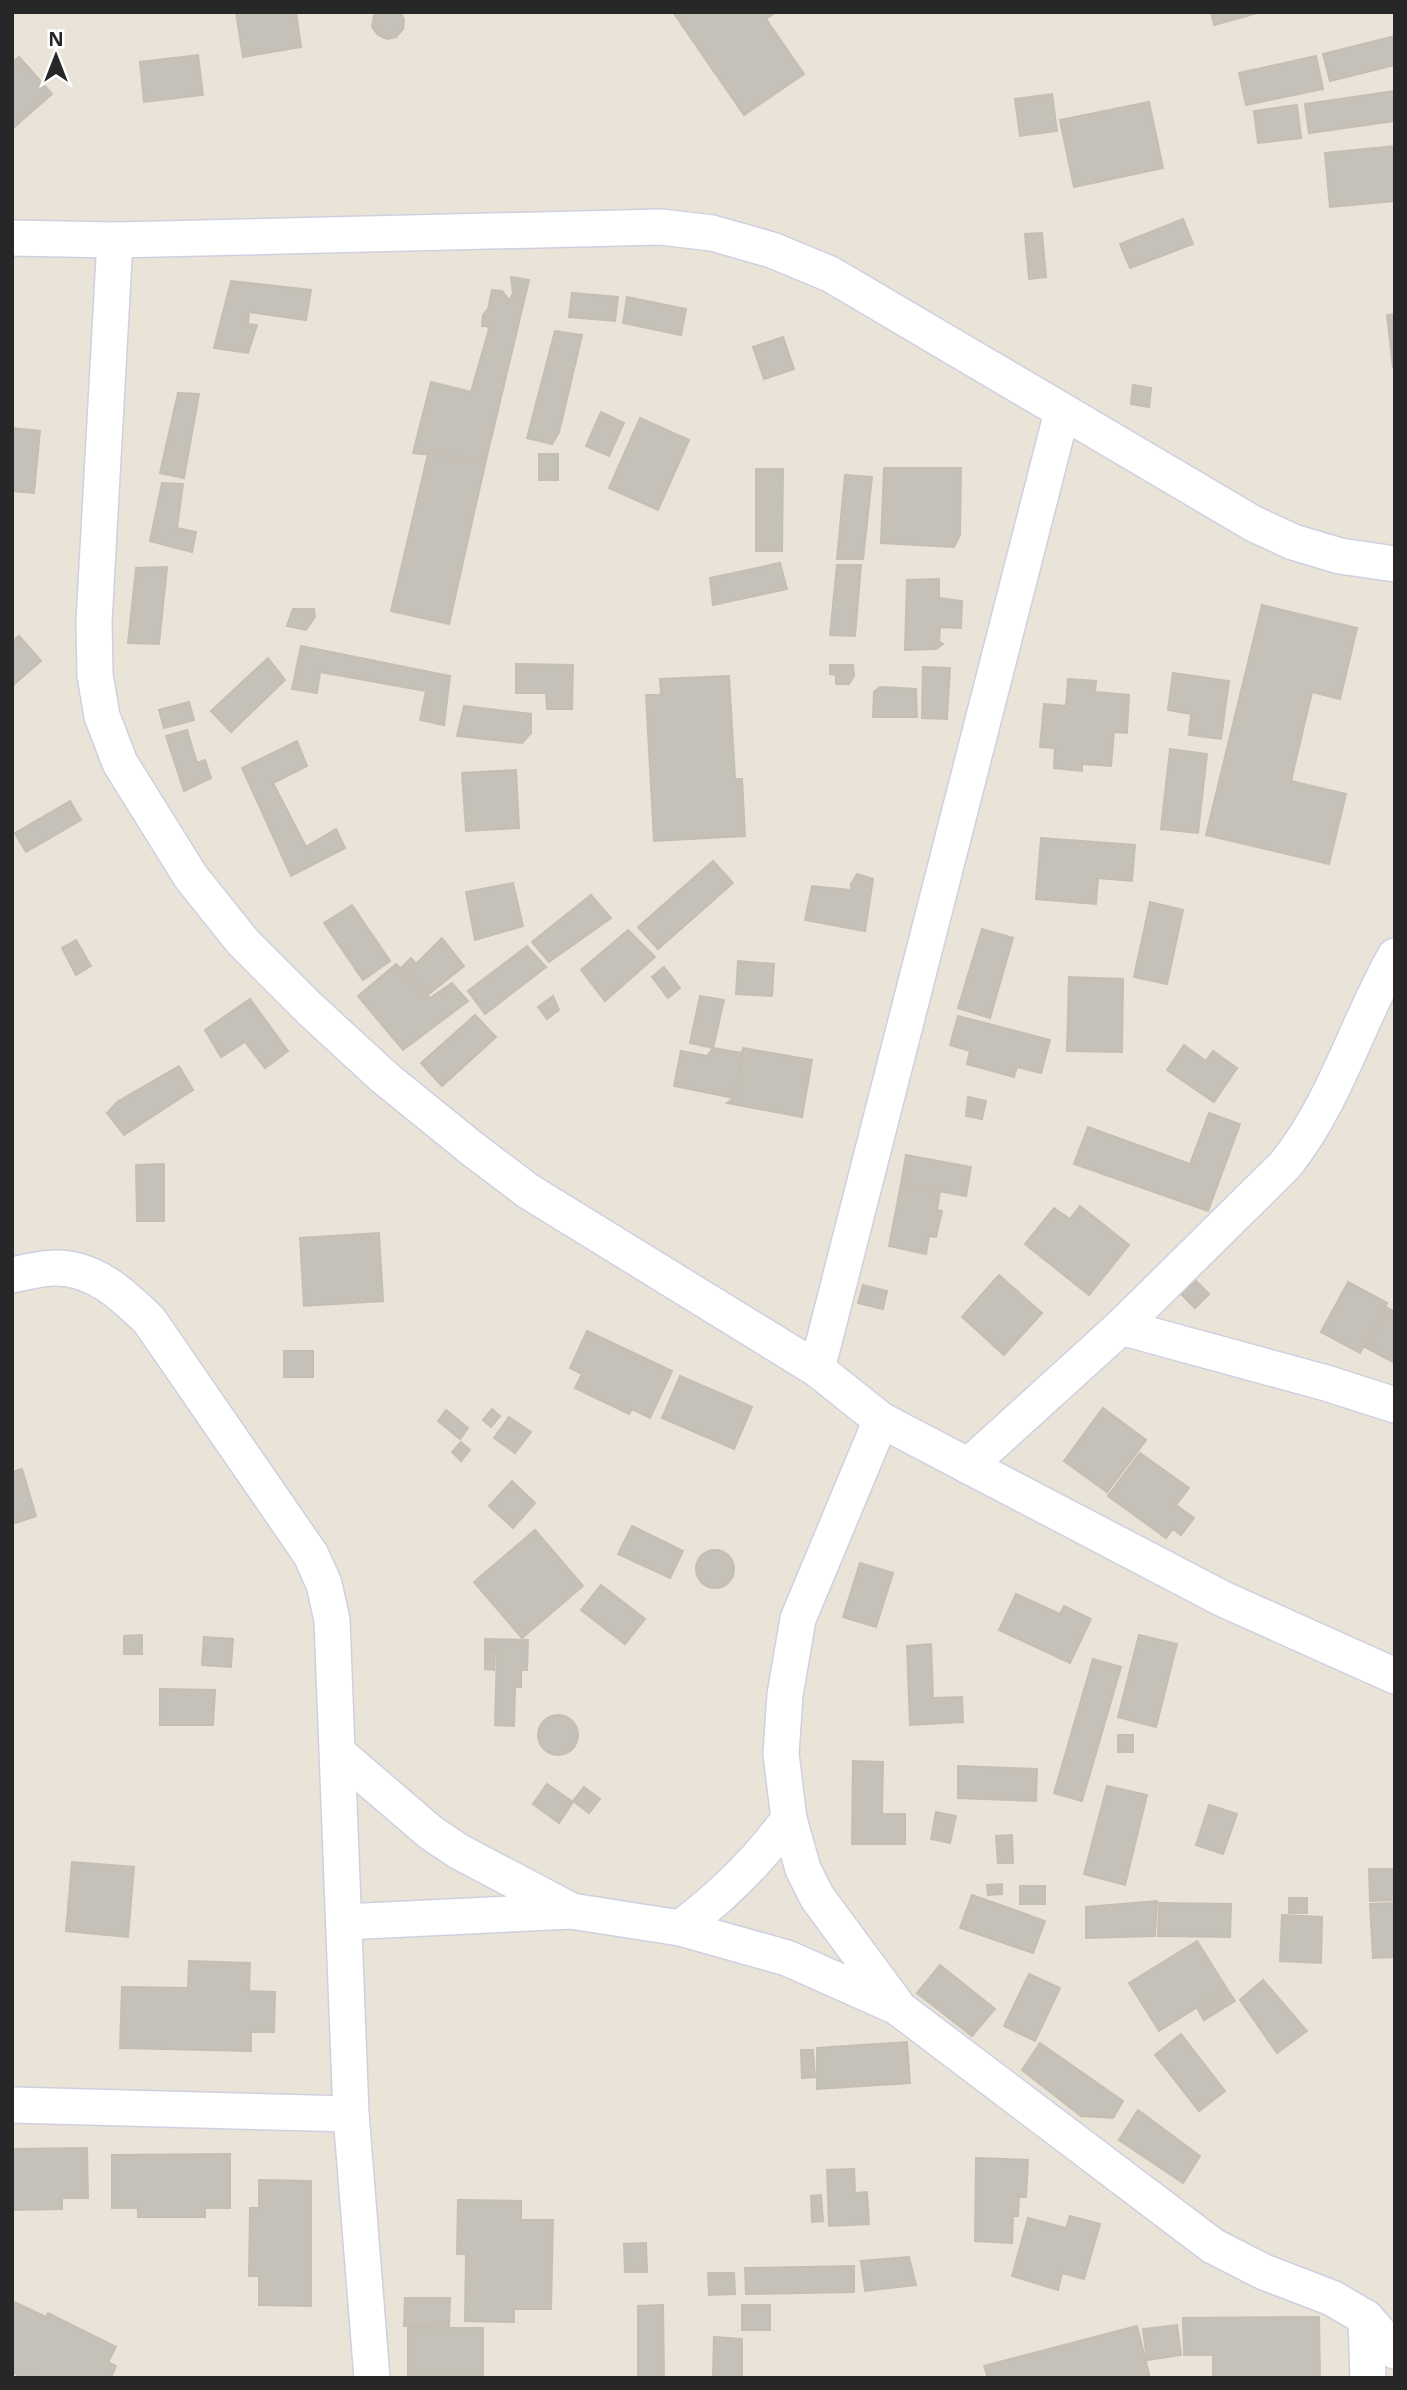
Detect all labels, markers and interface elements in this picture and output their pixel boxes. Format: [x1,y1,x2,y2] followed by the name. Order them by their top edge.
[21,21,91,91] north arrow
[48,26,64,52] text: N

